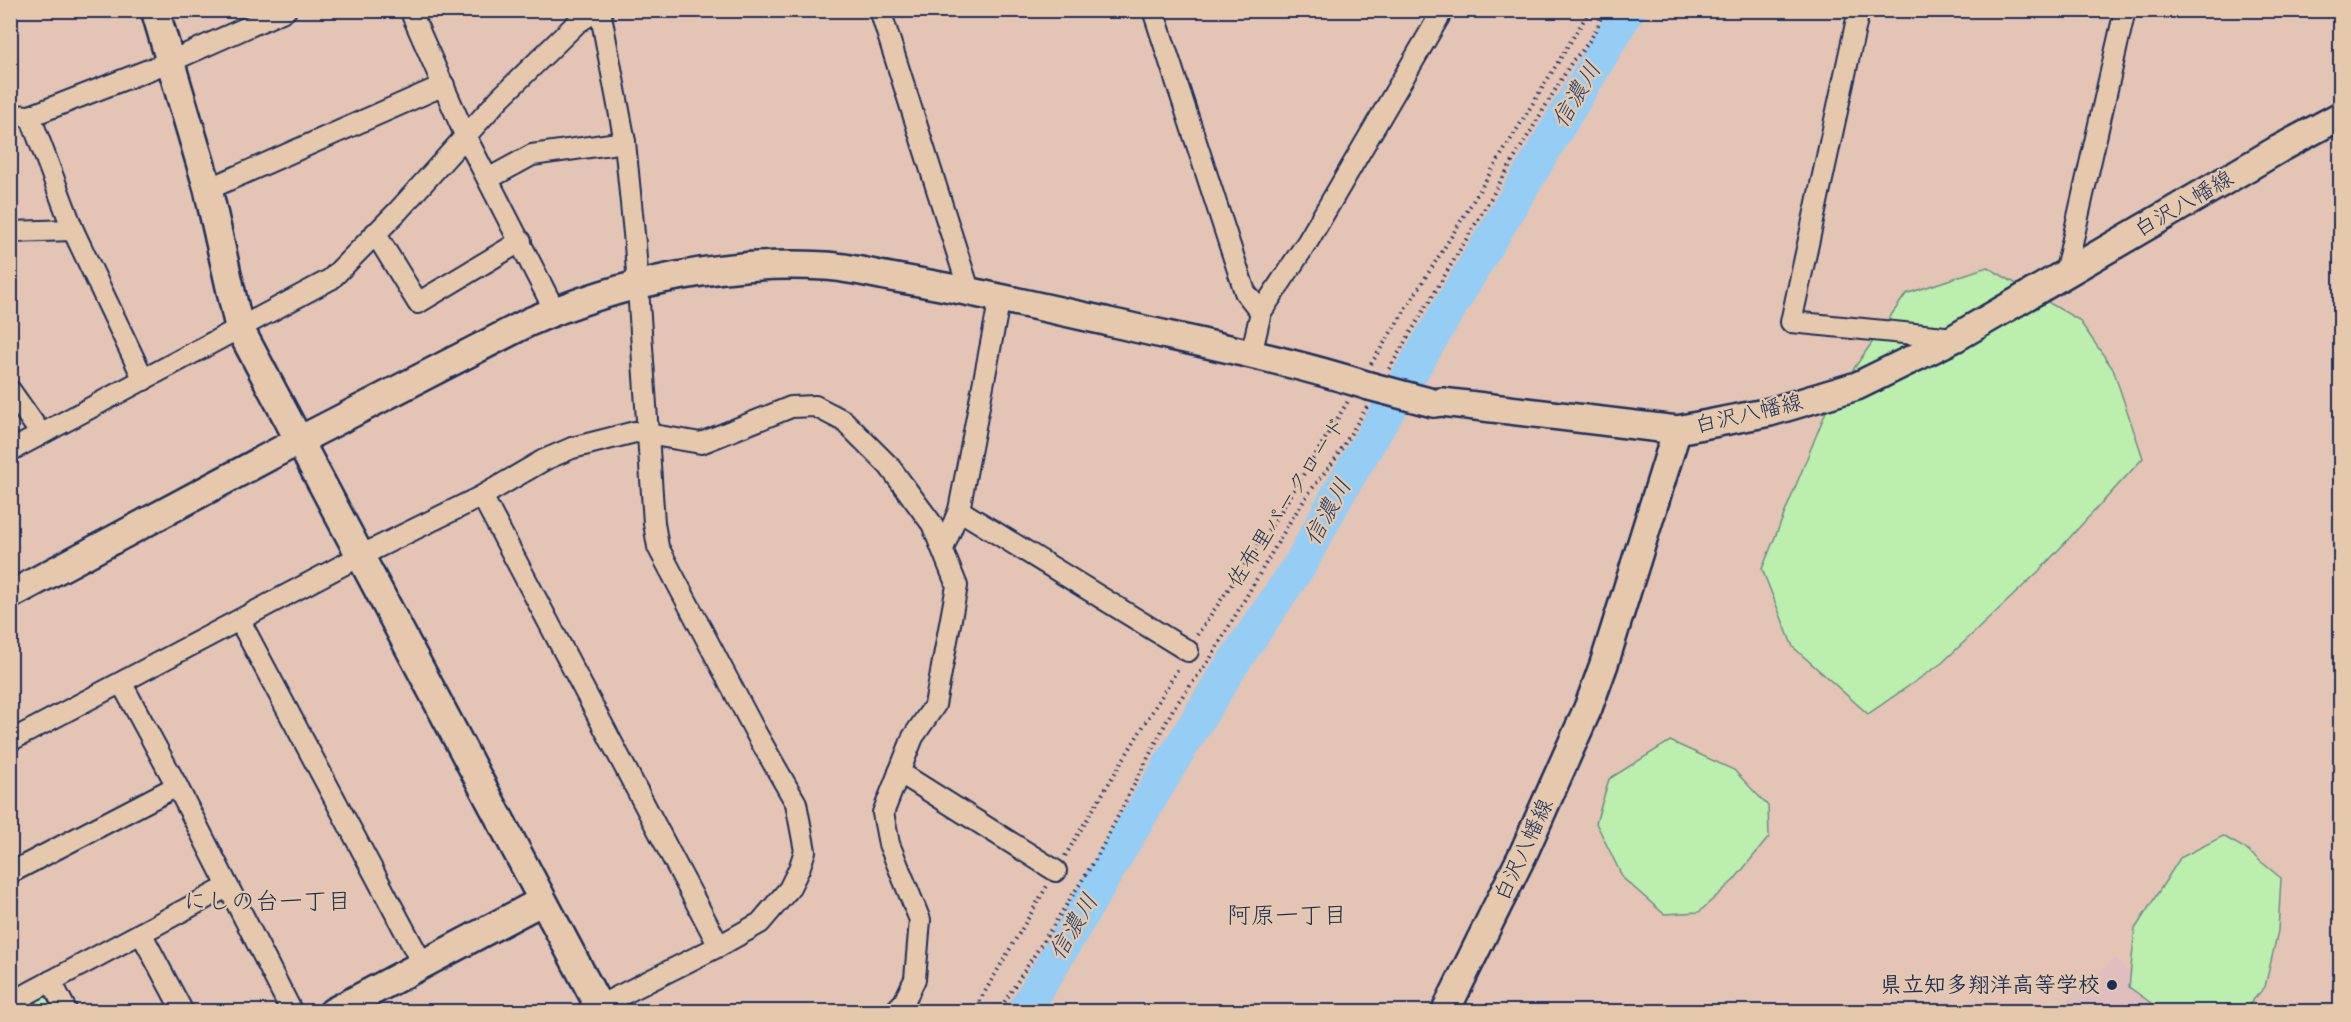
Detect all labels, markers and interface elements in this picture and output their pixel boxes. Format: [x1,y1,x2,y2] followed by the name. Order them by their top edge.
[1544,55,1610,135] water label: 信濃川
[2129,163,2239,245] street label: 白沢八幡線
[1692,387,1806,441] street label: 白沢八幡線
[1220,411,1354,593] street label: 佐布里パークロード
[1296,472,1360,552] water label: 信濃川
[1487,794,1561,906] street label: 白沢八幡線
[183,885,351,919] district label: にしの台一丁目
[1041,887,1107,967] water label: 信濃川
[1227,899,1347,933] district label: 阿原一丁目
[1880,970,2100,1001] place label: 県立知多翔洋高等学校
[2105,978,2119,992] marker: 県立知多翔洋高等学校

